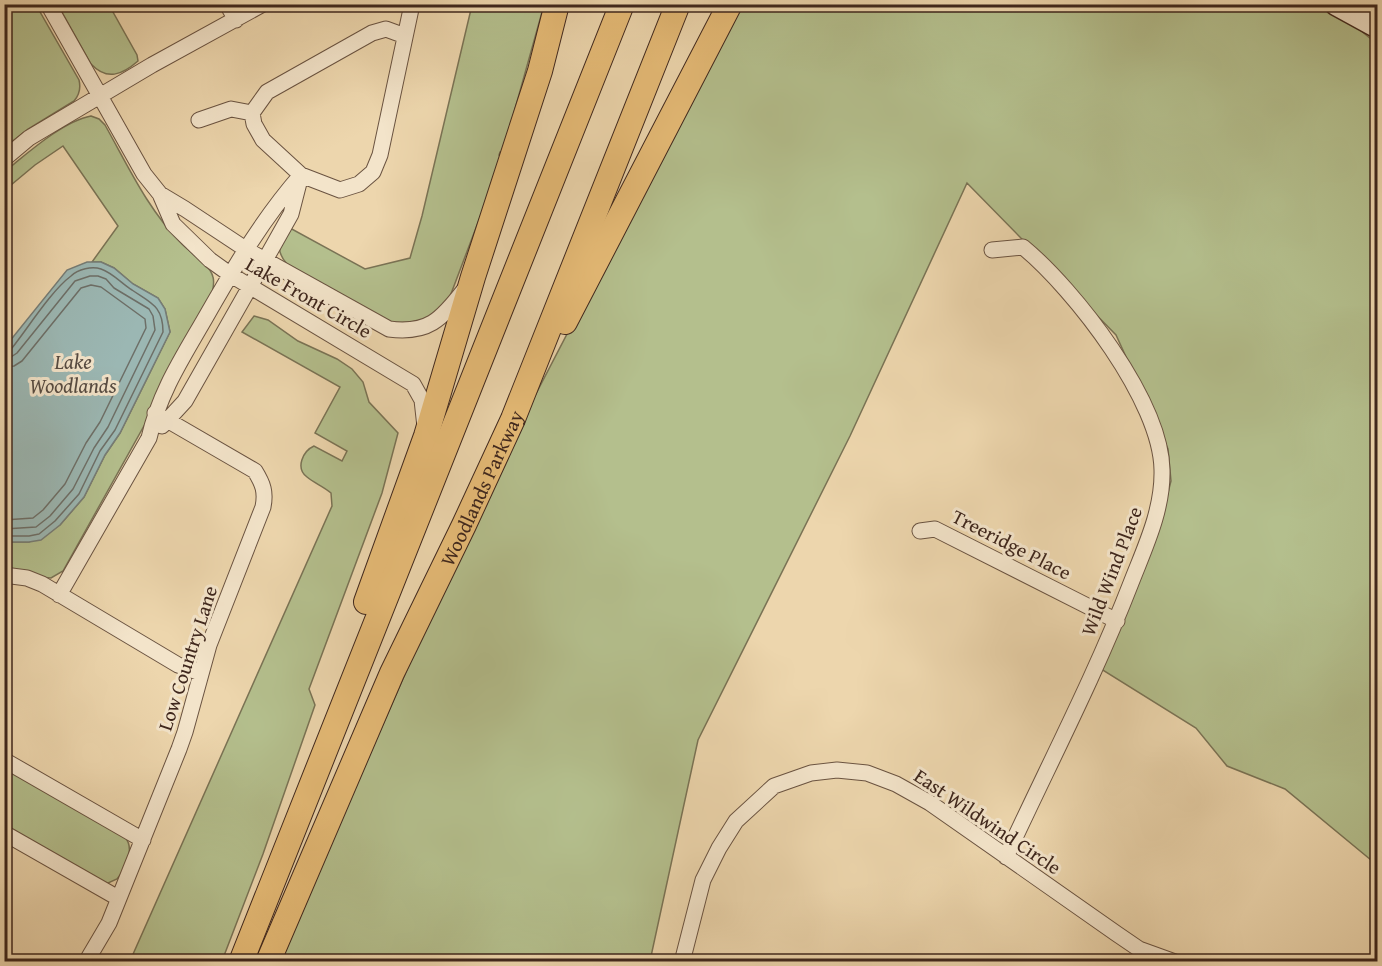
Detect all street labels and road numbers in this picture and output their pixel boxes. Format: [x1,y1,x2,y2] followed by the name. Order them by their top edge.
[241,249,377,345] street label: Lake Front Circle
[432,406,530,570] street label: Woodlands Parkway
[947,502,1077,586] street label: Treeridge Place
[1073,502,1149,640] street label: Wild Wind Place
[150,582,224,734] street label: Low Country Lane
[909,761,1067,881] street label: East Wildwind Circle

